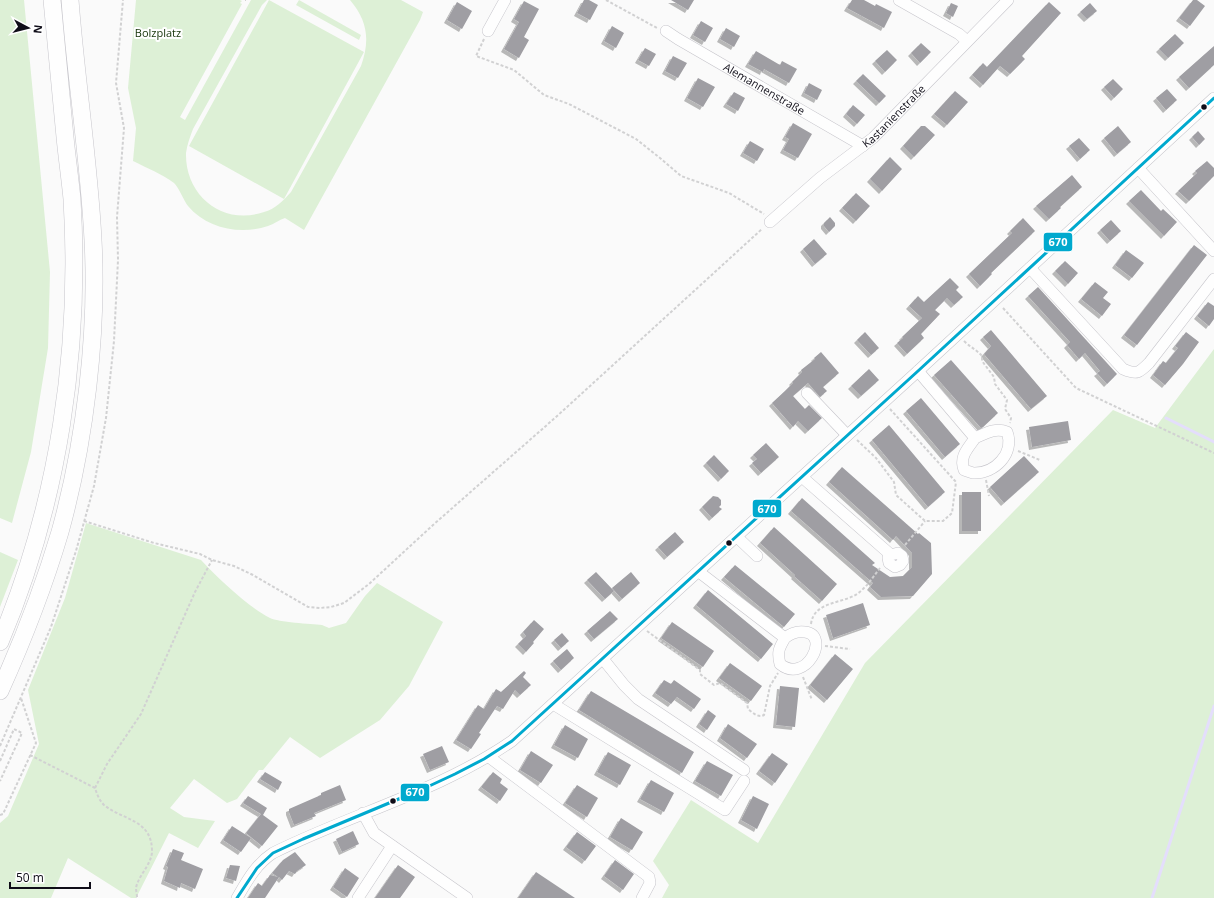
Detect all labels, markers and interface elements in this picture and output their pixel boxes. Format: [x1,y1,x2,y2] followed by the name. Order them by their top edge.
[8,8,48,48] north arrow
[30,24,46,35] text: N
[135,25,181,40] park label: Bolzplatz
[721,59,808,118] street label: Alemannenstraße
[859,81,928,151] street label: Kastanienstraße
[1199,102,1209,112] unlabelled marker
[1043,232,1073,252] line badge: 670
[1049,234,1067,249] text: 670
[752,499,782,518] line badge: 670
[758,501,776,516] text: 670
[724,538,734,548] unlabelled marker
[400,783,430,802] line badge: 670
[406,784,424,799] text: 670
[388,796,398,806] unlabelled marker
[10,864,90,890] scale bar
[16,869,44,886] text: 50 m

